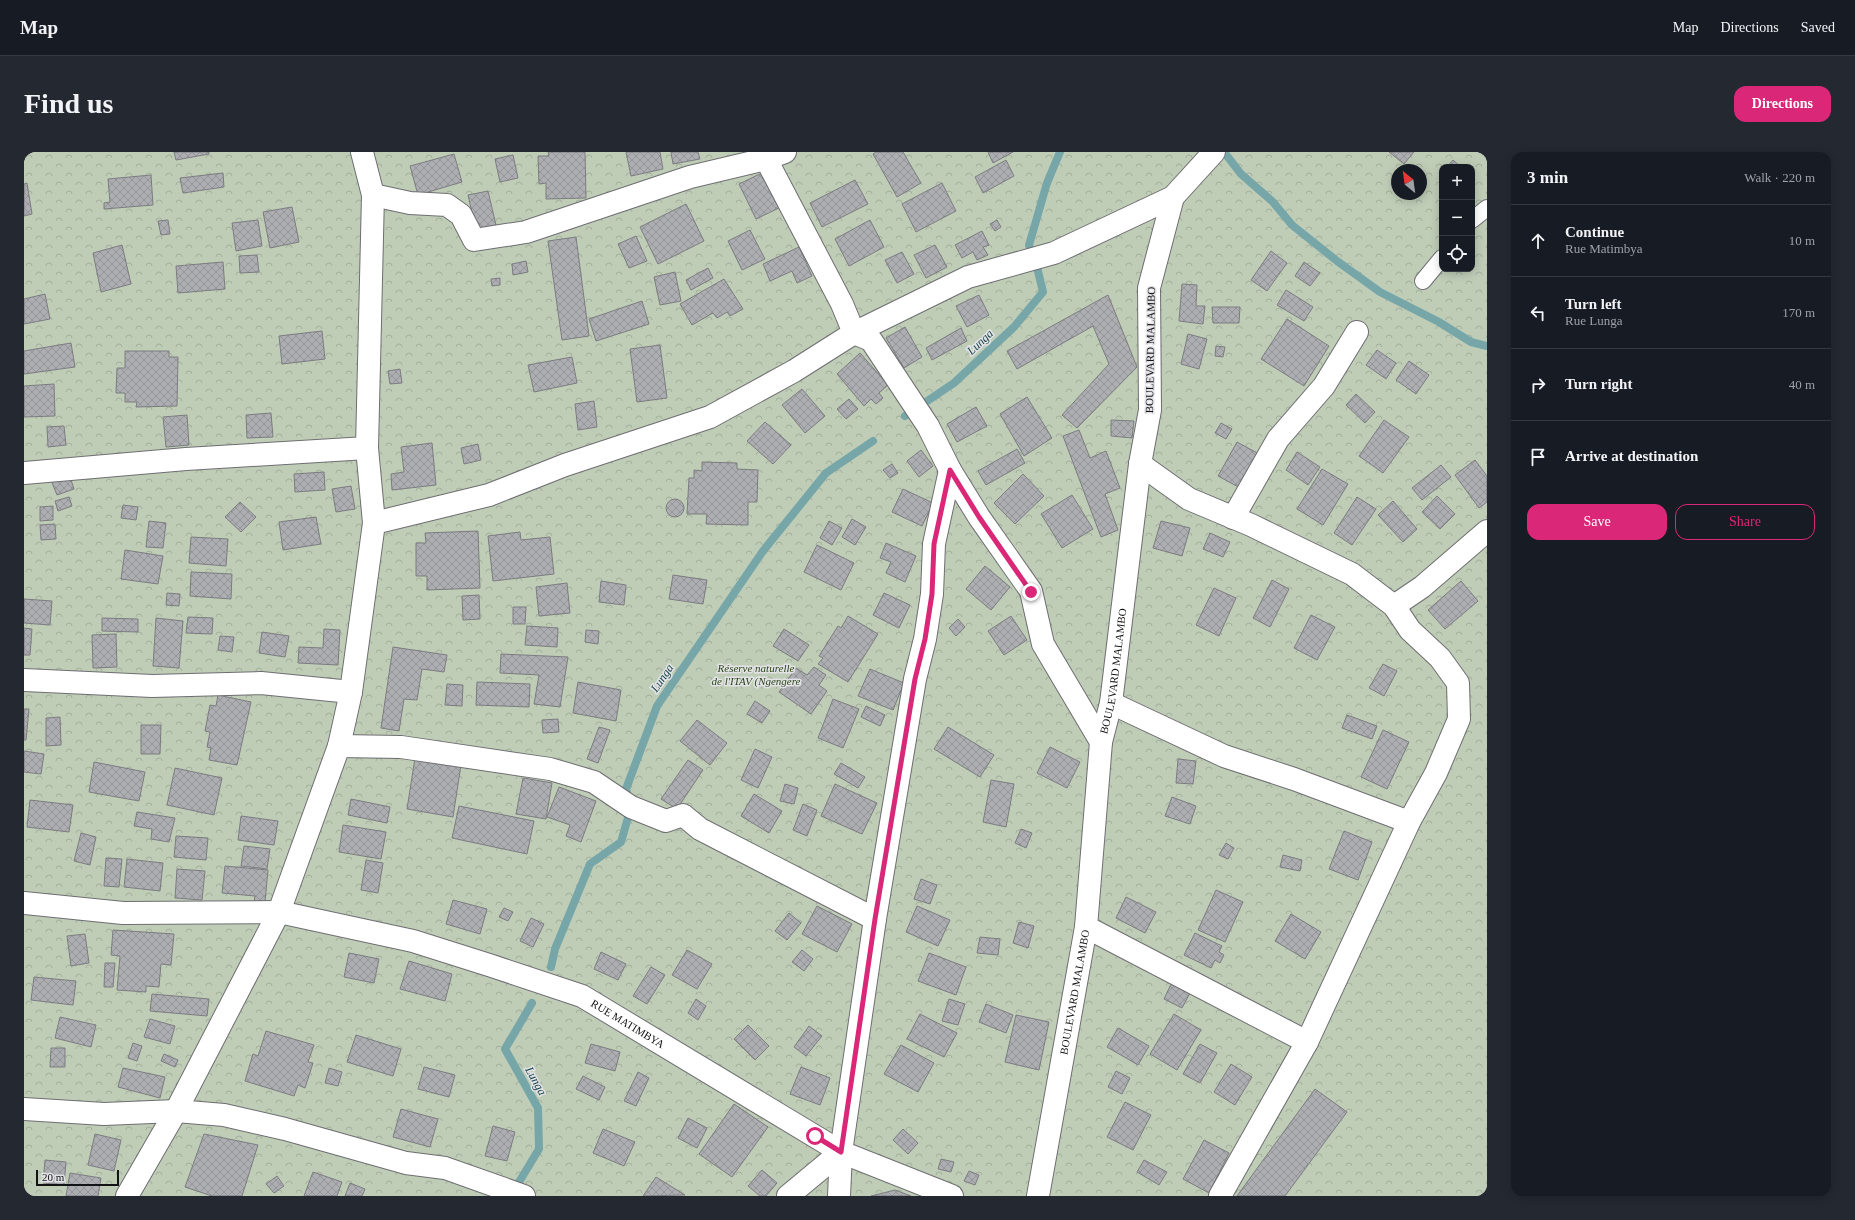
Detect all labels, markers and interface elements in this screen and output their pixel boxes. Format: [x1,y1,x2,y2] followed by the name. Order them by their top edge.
[20,17,58,38] text: Map
[1673,20,1698,35] text: Map
[1720,20,1779,35] text: Directions
[1801,20,1835,35] text: Saved
[1734,86,1831,122] button: Directions
[24,88,114,119] text: Find us
[1391,164,1427,200] north arrow
[1439,164,1475,272] map controls
[1439,164,1475,200] button: +
[1527,168,1568,187] text: 3 min
[1744,170,1815,185] text: Walk · 220 m
[1439,200,1475,236] button: −
[1565,224,1624,240] text: Continue
[1527,230,1549,252] icon: ahead
[1789,233,1815,248] text: 10 m
[1439,236,1475,272] button: locate
[1565,241,1643,256] text: Rue Matimbya
[1143,287,1157,413] street label: BOULEVARD MALAMBO
[1565,296,1622,312] text: Turn left
[1527,302,1549,324] icon: left
[1782,305,1815,320] text: 170 m
[1565,313,1622,328] text: Rue Lunga
[963,326,996,358] water label: Lunga
[1527,374,1549,396] icon: right
[1565,376,1632,392] text: Turn right
[1789,377,1815,392] text: 40 m
[1527,446,1549,468] icon: arrive
[1565,448,1698,464] text: Arrive at destination
[1527,504,1667,540] button: Save
[1675,504,1815,540] button: Share
[1022,583,1040,601] route end
[1097,608,1128,735] street label: BOULEVARD MALAMBO
[647,661,676,695] water label: Lunga
[712,662,801,688] park label: Réserve naturelle de l'ITAV (Ngengere
[1057,929,1091,1056] street label: BOULEVARD MALAMBO
[589,997,667,1050] street label: RUE MATIMBYA
[522,1063,550,1098] water label: Lunga
[806,1127,824,1145] route start
[36,1168,119,1187] scale bar
[42,1171,64,1183] text: 20 m

